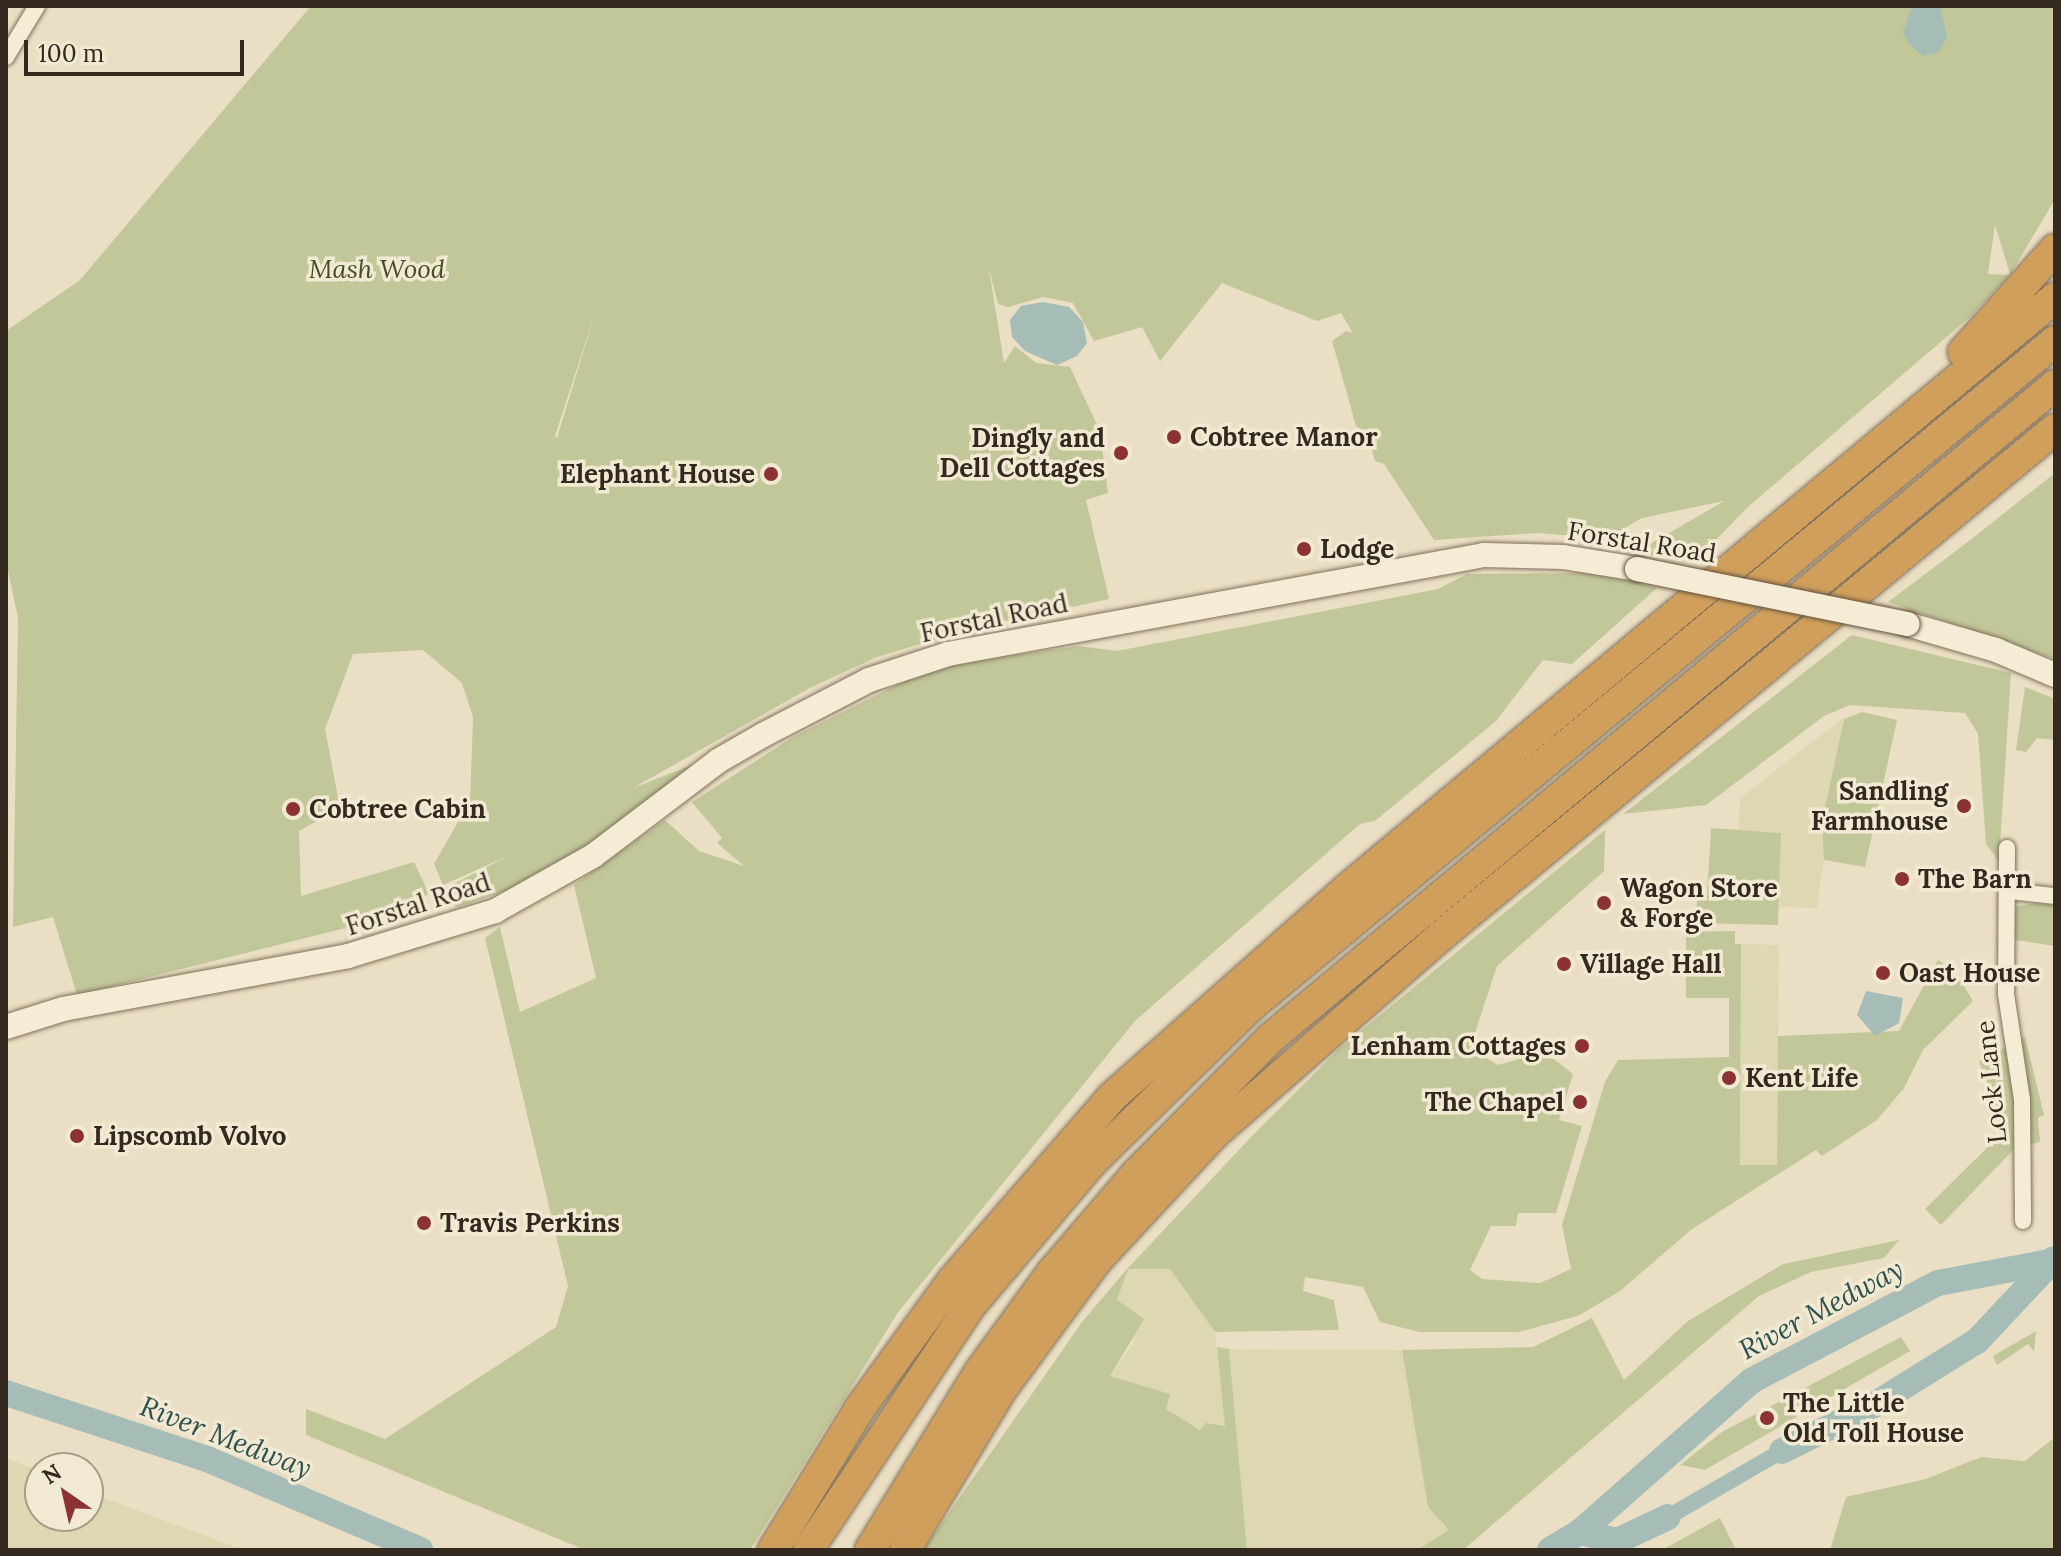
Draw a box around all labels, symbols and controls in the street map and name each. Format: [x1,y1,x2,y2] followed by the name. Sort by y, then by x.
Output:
[28,24,248,74] scale bar
[38,38,104,69] text: 100 m
[309,253,445,285] park label: Mash Wood
[1190,421,1378,453] place label: Cobtree Manor
[940,422,1105,484] place label: Dingly and Dell Cottages
[1165,428,1183,446] marker: Cobtree Manor
[1112,444,1130,462] marker: Dingly and Dell Cottages
[560,458,755,490] place label: Elephant House
[762,465,780,483] marker: Elephant House
[1565,515,1719,569] street label: Forstal Road
[1320,533,1394,565] place label: Lodge
[1295,540,1313,558] marker: Lodge
[917,587,1071,649] street label: Forstal Road
[1811,775,1948,836] place label: Sandling Farmhouse
[309,793,486,825] place label: Cobtree Cabin
[1955,797,1973,815] marker: Sandling Farmhouse
[284,800,302,818] marker: Cobtree Cabin
[1918,863,2032,895] place label: The Barn
[342,866,494,942] street label: Forstal Road
[1893,870,1911,888] marker: The Barn
[1620,872,1778,934] place label: Wagon Store & Forge
[1595,894,1613,912] marker: Wagon Store & Forge
[1580,948,1722,980] place label: Village Hall
[1555,955,1573,973] marker: Village Hall
[1899,957,2040,989] place label: Oast House
[1874,964,1892,982] marker: Oast House
[1969,1019,2013,1145] street label: Lock Lane
[1351,1030,1566,1062] place label: Lenham Cottages
[1573,1037,1591,1055] marker: Lenham Cottages
[1745,1062,1858,1094] place label: Kent Life
[1720,1069,1738,1087] marker: Kent Life
[1425,1086,1564,1118] place label: The Chapel
[1571,1093,1589,1111] marker: The Chapel
[93,1120,287,1152] place label: Lipscomb Volvo
[68,1127,86,1145] marker: Lipscomb Volvo
[440,1207,620,1239] place label: Travis Perkins
[415,1214,433,1232] marker: Travis Perkins
[1733,1252,1909,1366] water label: River Medway
[1783,1387,1964,1448] place label: The Little Old Toll House
[135,1389,317,1485] water label: River Medway
[1758,1409,1776,1427] marker: The Little Old Toll House
[24,1452,104,1532] north arrow
[37,1457,67,1490] text: N

